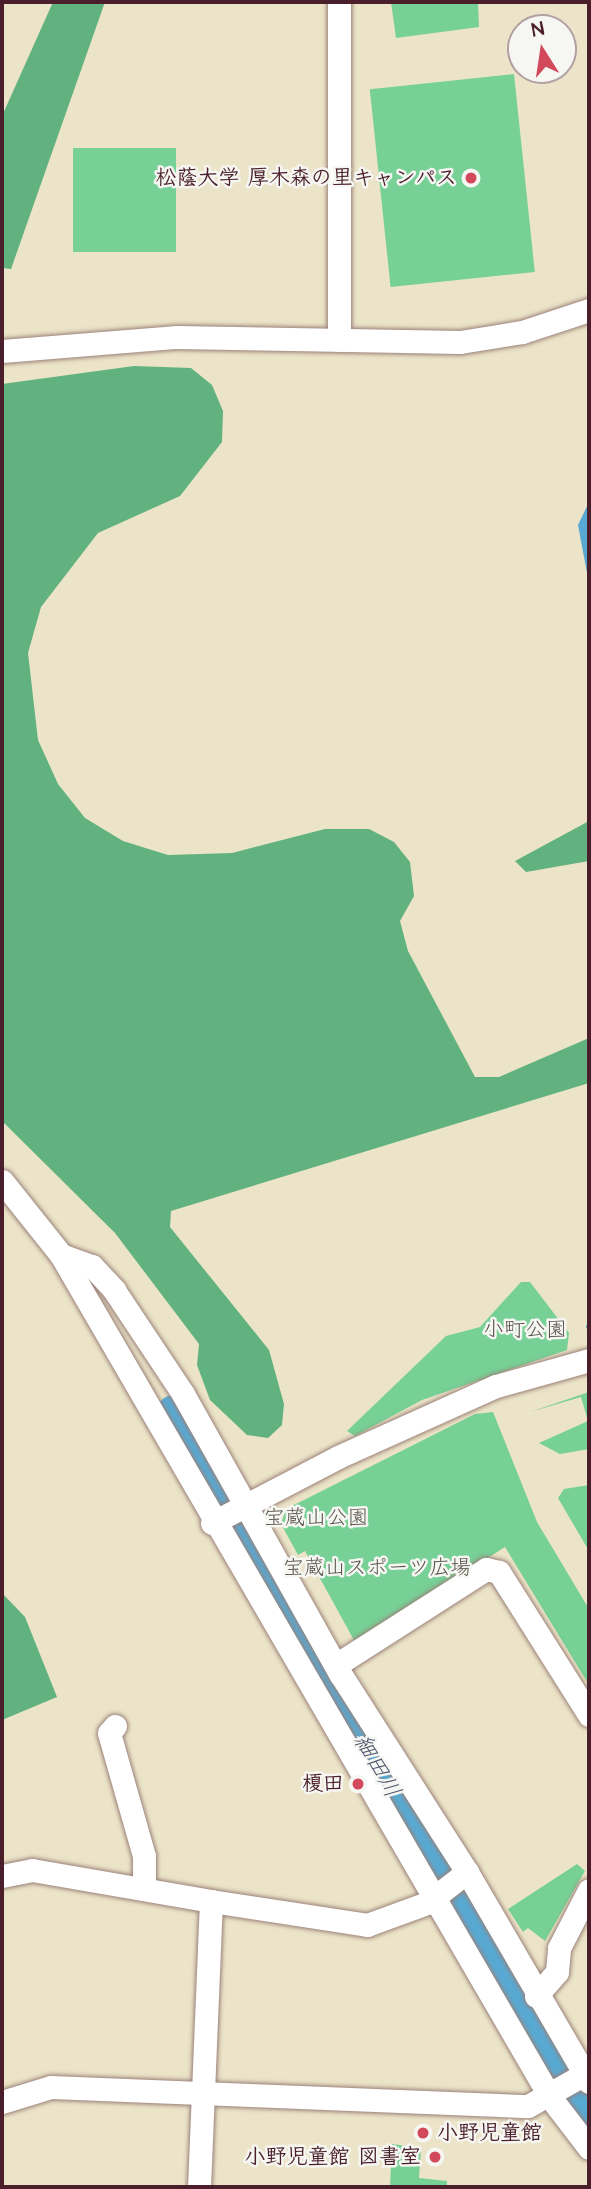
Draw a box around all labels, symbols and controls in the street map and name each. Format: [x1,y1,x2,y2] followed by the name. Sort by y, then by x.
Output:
[507,14,577,84] north arrow
[529,15,547,44] text: N
[155,165,457,191] place label: 松蔭大学 厚木森の里キャンパス
[463,170,479,186] marker: 松蔭大学 厚木森の里キャンパス
[483,1317,567,1343] park label: 小町公園
[264,1505,368,1531] park label: 宝蔵山公園
[283,1555,471,1581] park label: 宝蔵山スポーツ広場
[348,1729,406,1803] water label: 細田川
[302,1771,344,1797] place label: 榎田
[350,1776,366,1792] marker: 榎田
[437,2120,542,2146] place label: 小野児童館
[415,2125,431,2141] marker: 小野児童館
[245,2144,421,2170] place label: 小野児童館 図書室
[427,2149,443,2165] marker: 小野児童館 図書室

